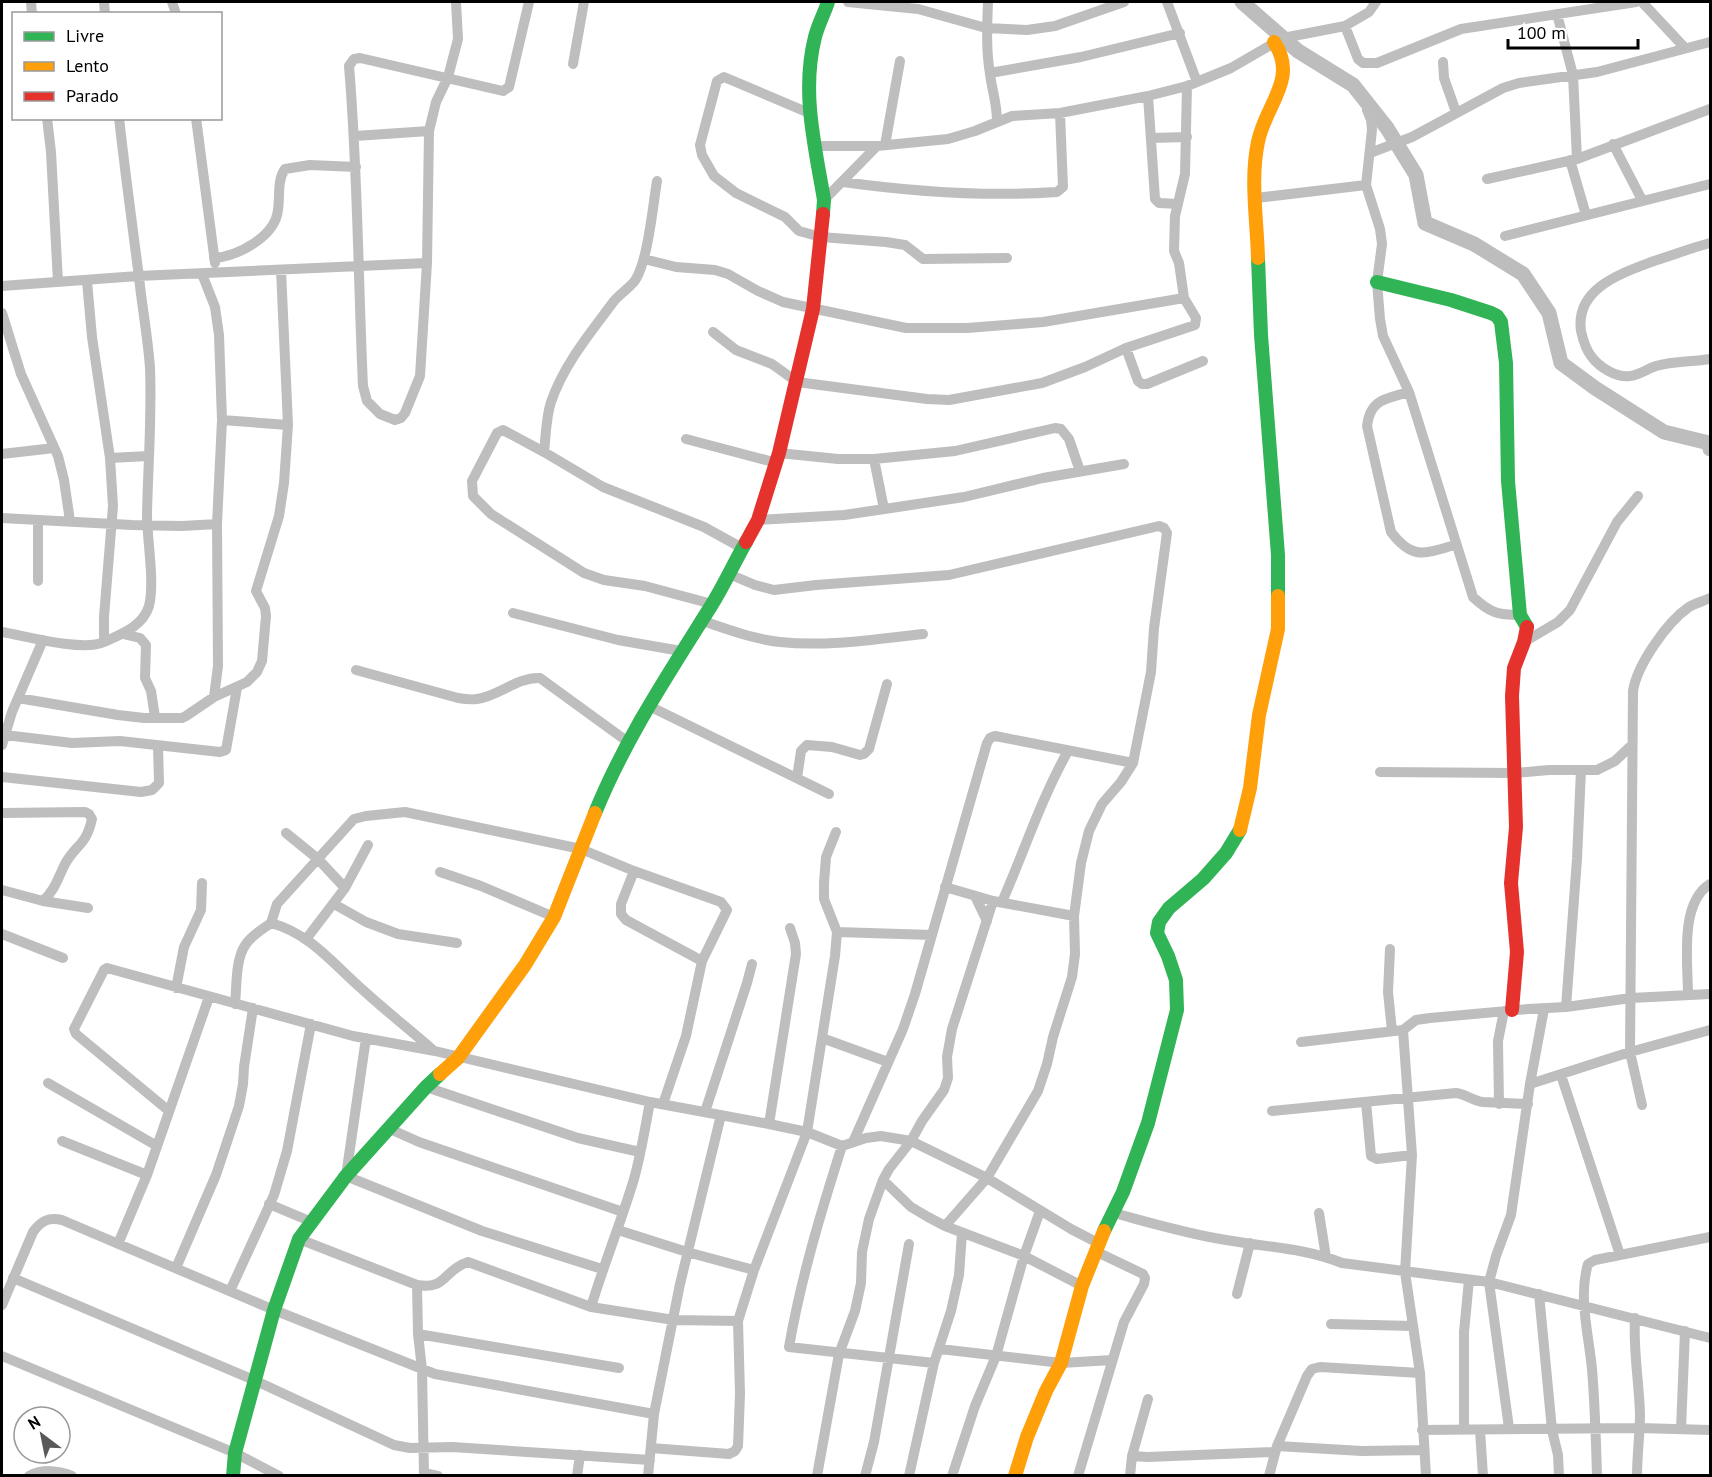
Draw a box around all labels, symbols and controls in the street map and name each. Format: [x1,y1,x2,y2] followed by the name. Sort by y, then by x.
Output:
[12,12,222,120] legend
[1508,12,1638,50] scale bar
[1517,21,1566,44] text: 100 m
[66,24,104,47] text: Livre
[66,54,109,77] text: Lento
[66,84,119,107] text: Parado
[12,1405,72,1465] north arrow
[24,1411,44,1434] text: N

